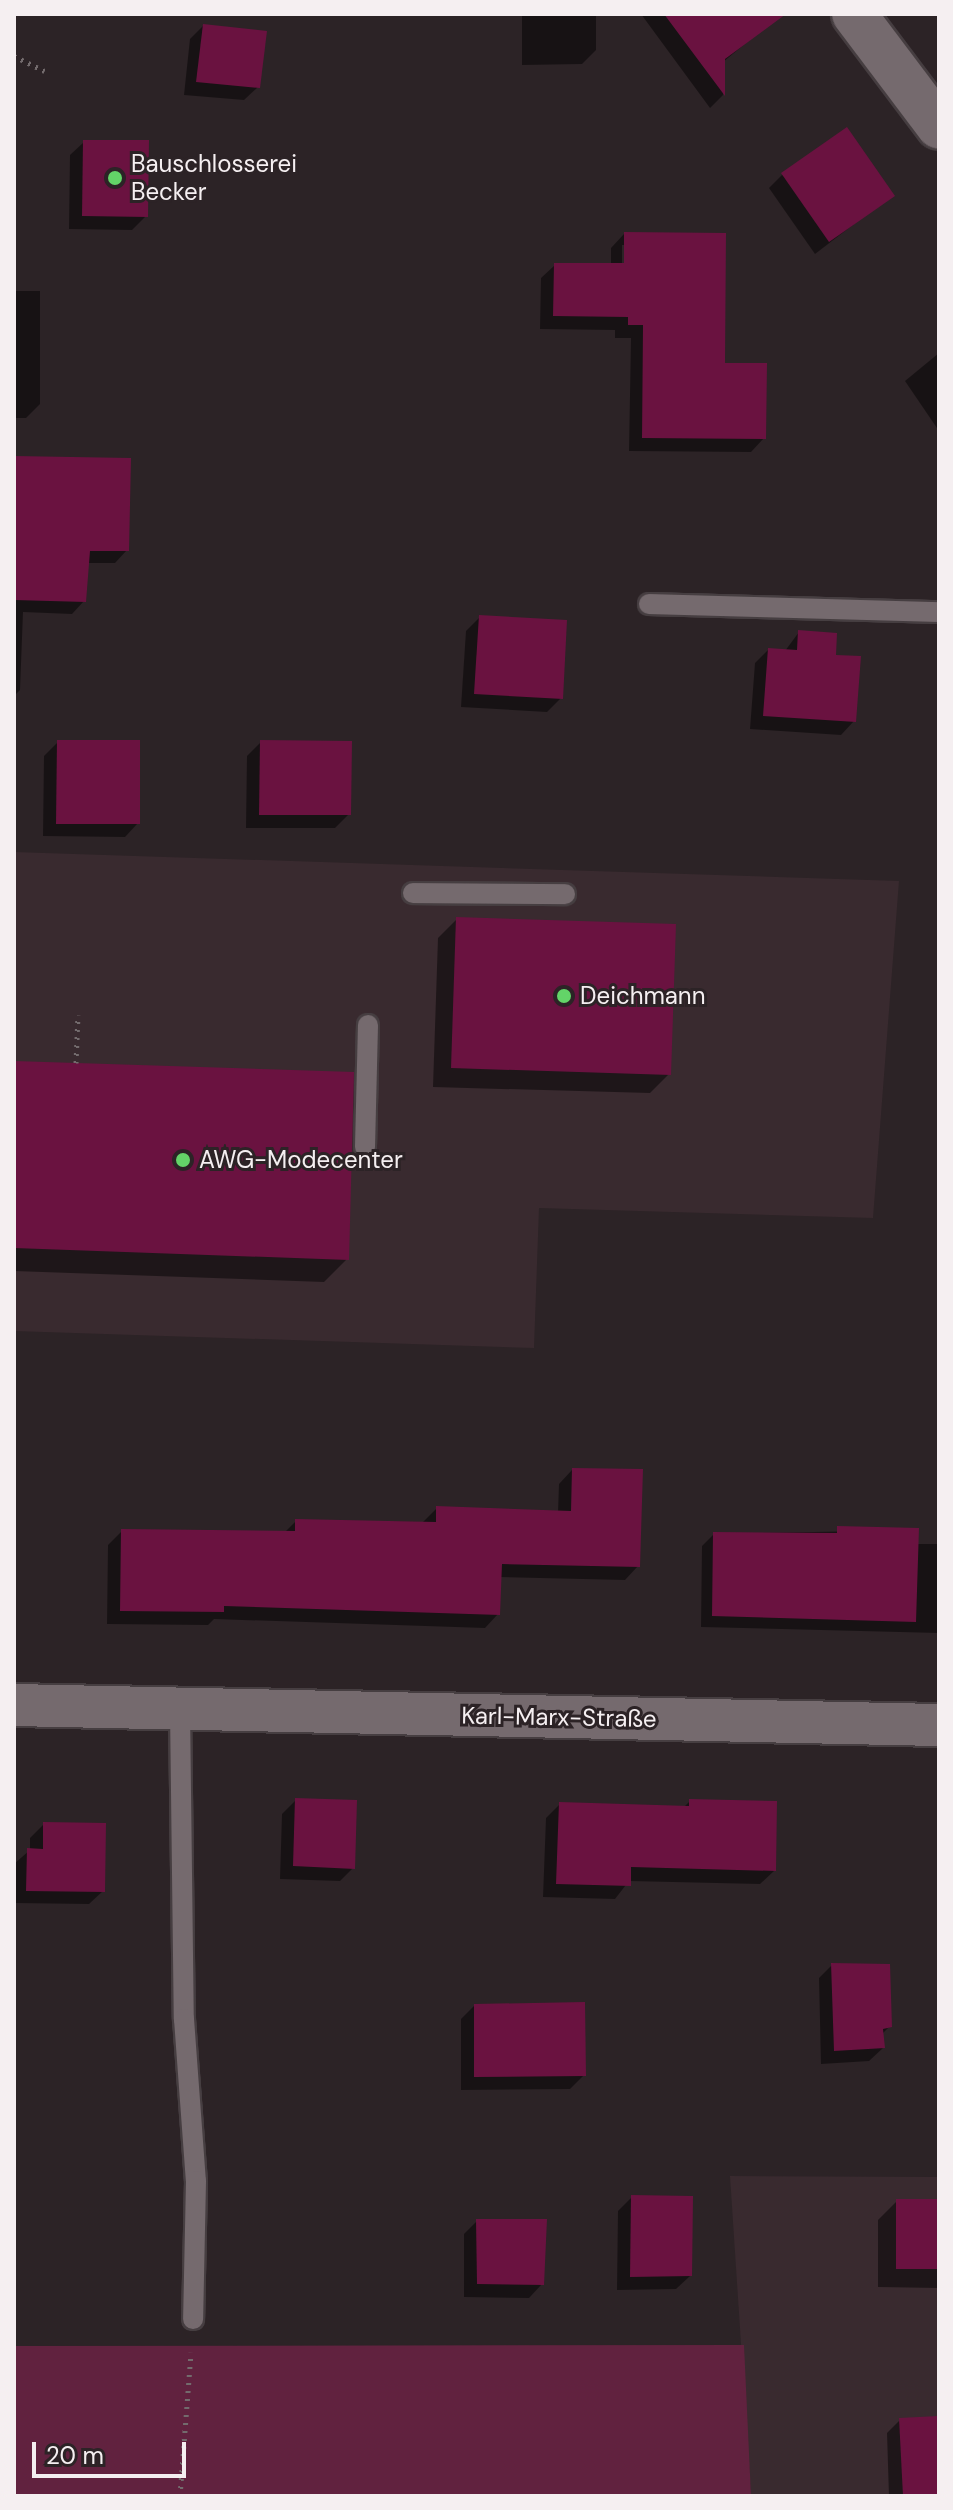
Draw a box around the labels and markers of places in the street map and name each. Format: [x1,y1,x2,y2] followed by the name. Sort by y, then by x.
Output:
[131,150,297,206] place label: Bauschlosserei Becker
[106,169,124,187] marker: Bauschlosserei Becker
[580,982,705,1010] place label: Deichmann
[555,987,573,1005] marker: Deichmann
[199,1146,403,1174] place label: AWG-Modecenter
[174,1151,192,1169] marker: AWG-Modecenter

